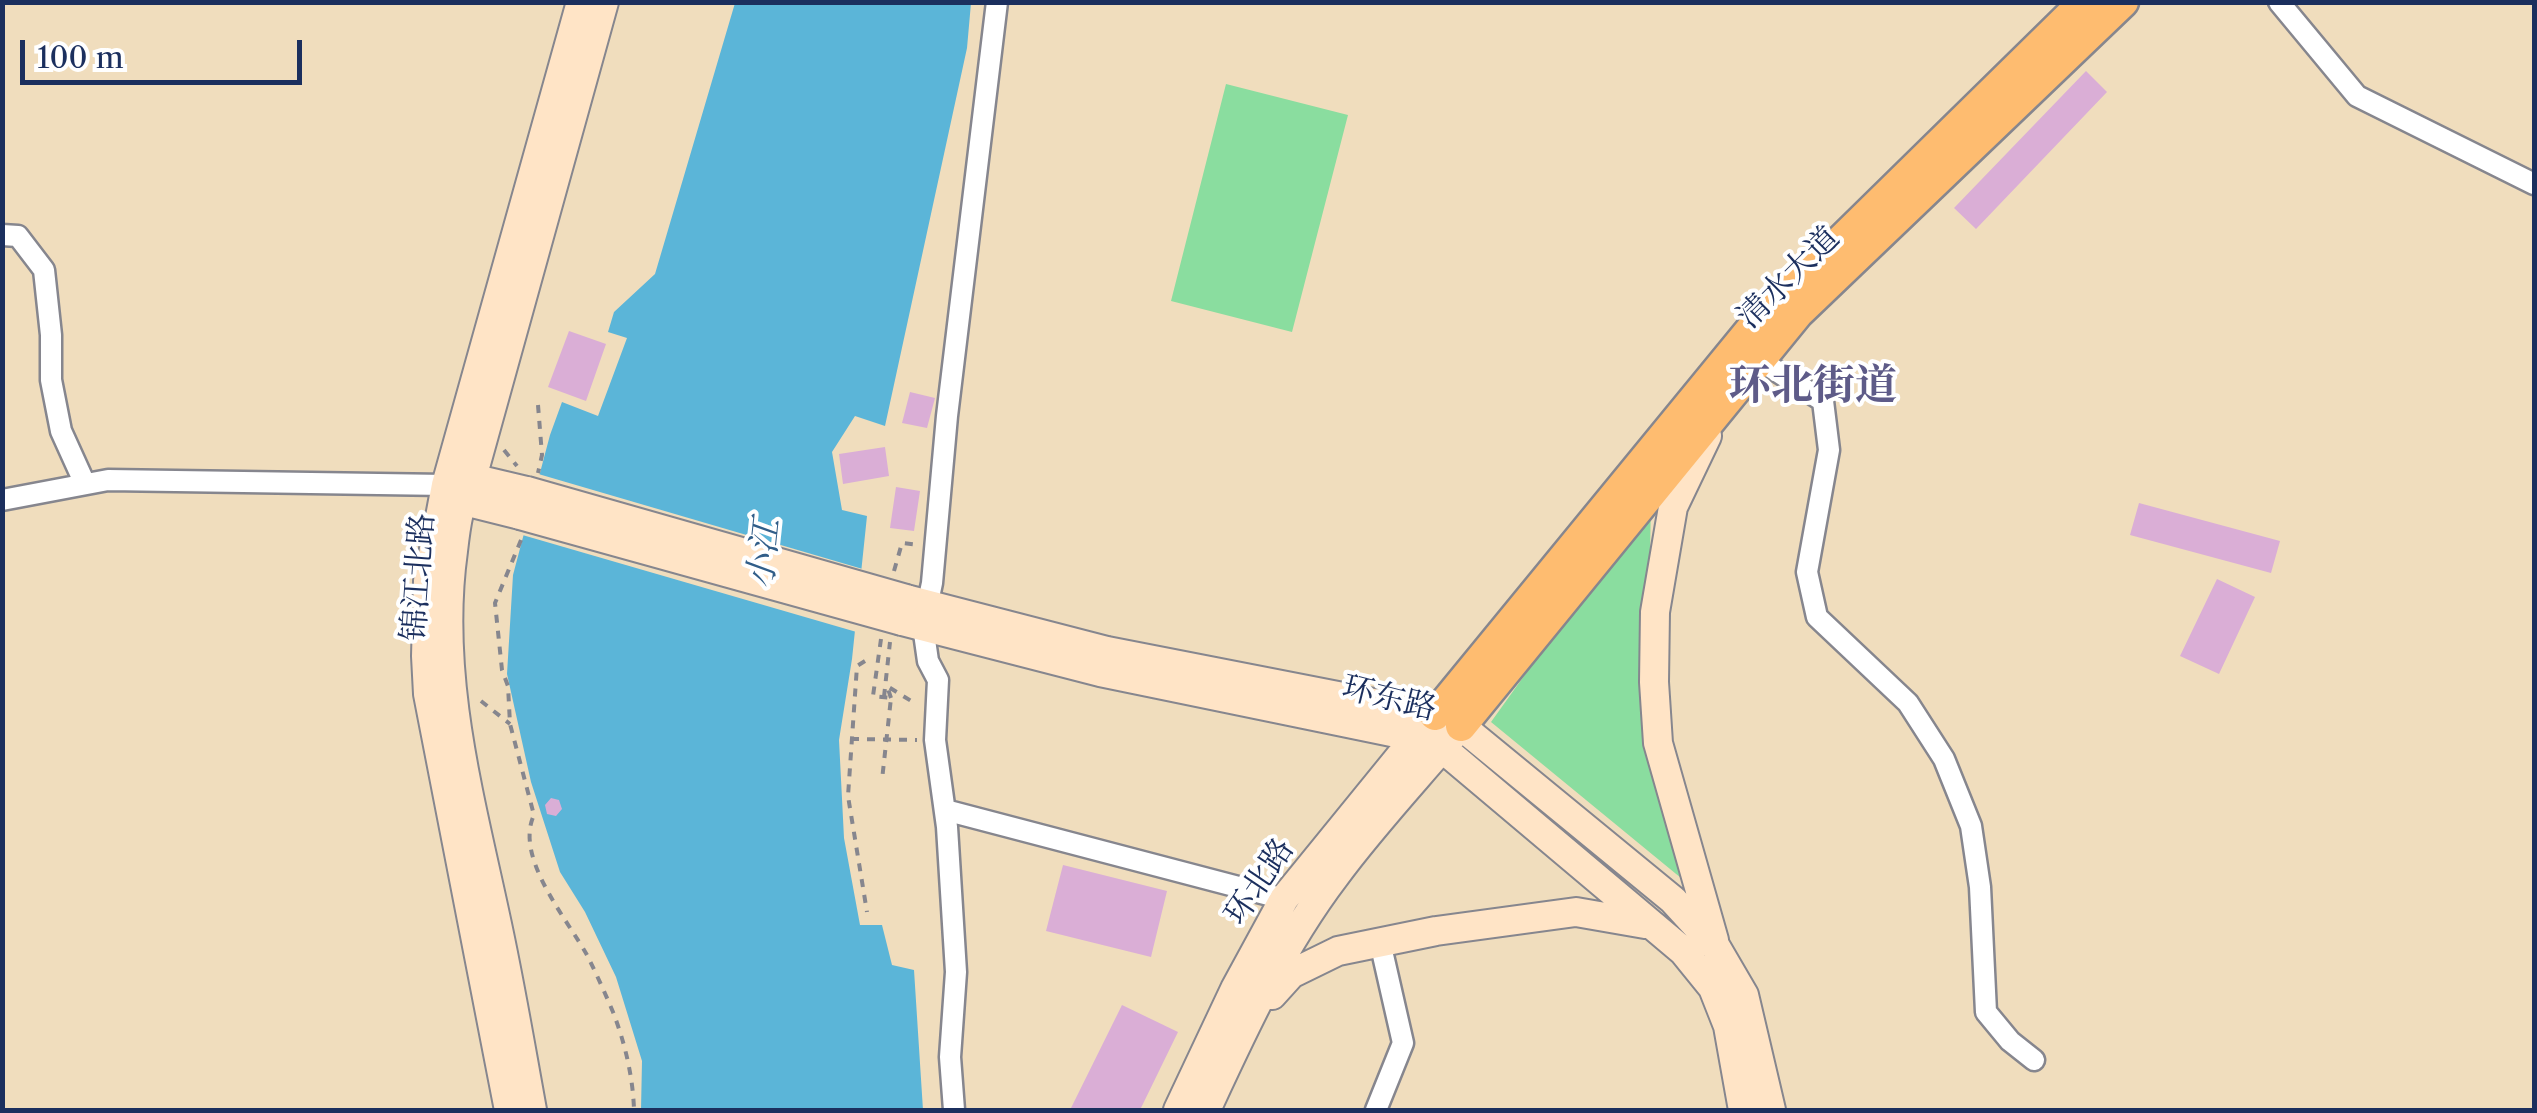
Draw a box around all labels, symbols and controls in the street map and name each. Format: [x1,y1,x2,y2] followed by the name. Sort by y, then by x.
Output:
[25,20,308,82] scale bar
[37,39,124,76] text: 100 m
[1730,219,1848,337] street label: 清水大道
[1729,362,1897,412] district label: 环北街道
[395,512,443,642] street label: 锦江北路
[740,517,790,591] water label: 小江
[1338,669,1440,729] street label: 环东路
[1217,831,1303,933] street label: 环北路

